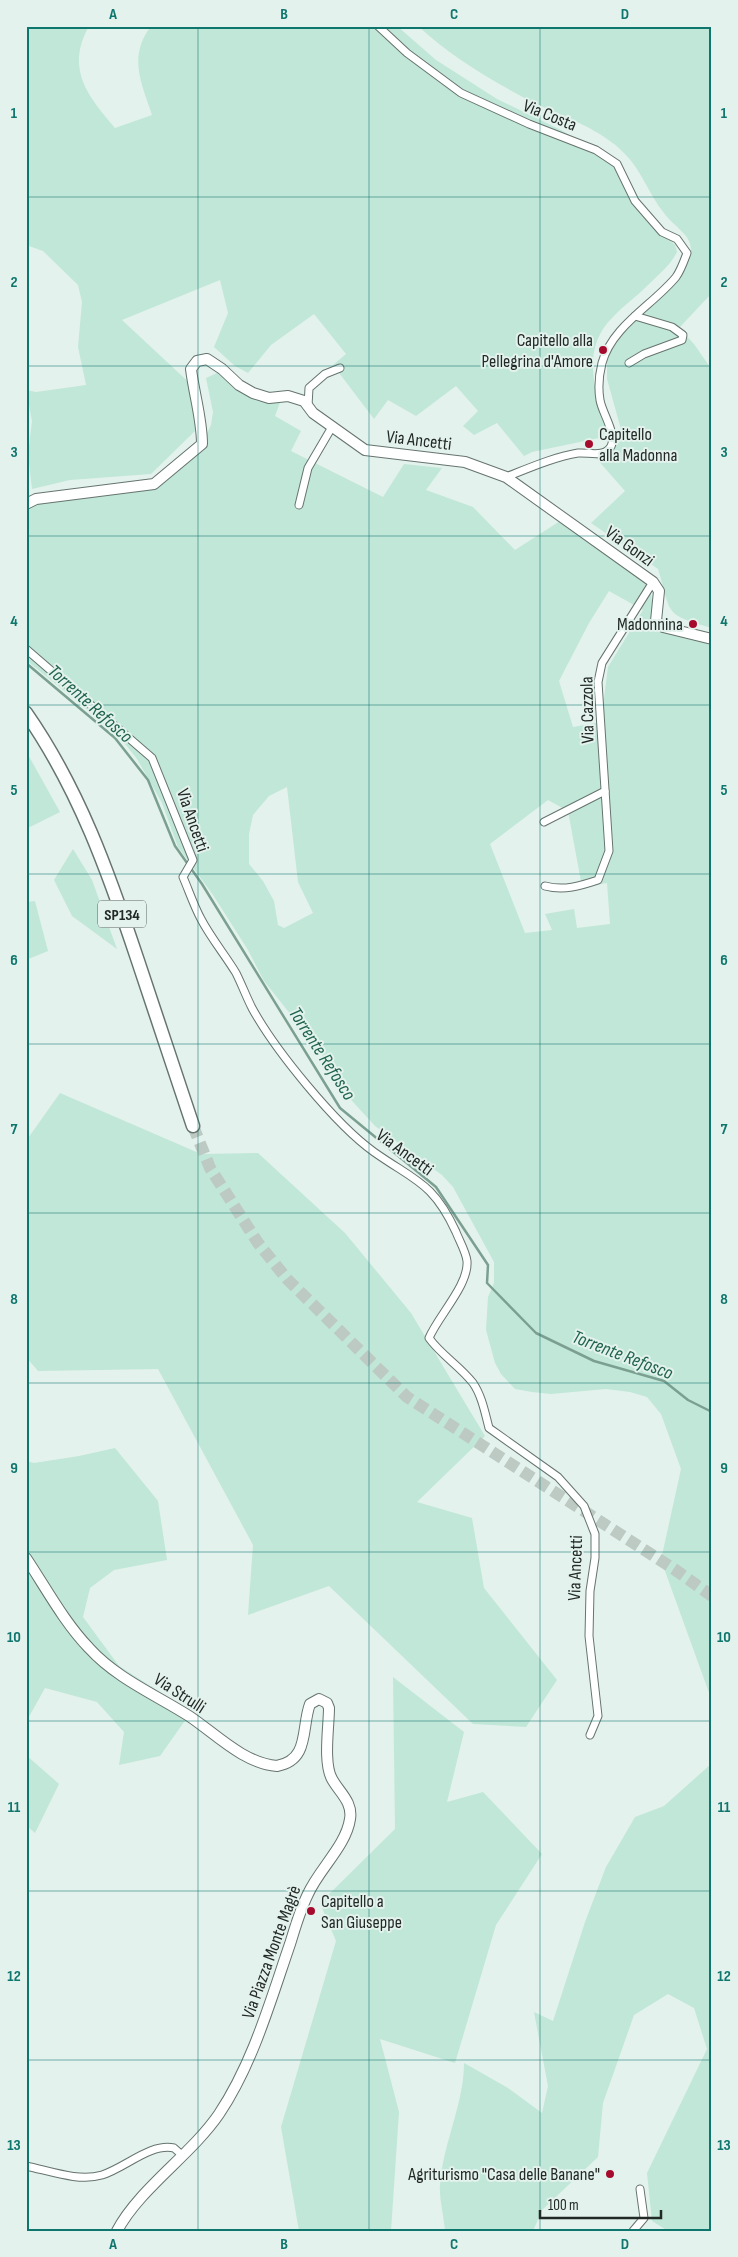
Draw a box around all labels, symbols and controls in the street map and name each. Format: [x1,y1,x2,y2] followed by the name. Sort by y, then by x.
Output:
[108,5,117,24] text: A
[280,5,288,24] text: B
[450,5,458,24] text: C
[621,5,629,24] text: D
[520,95,580,136] street label: Via Costa
[11,104,18,123] text: 1
[721,104,728,123] text: 1
[10,273,18,292] text: 2
[720,273,728,292] text: 2
[482,330,593,372] place label: Capitello alla Pellegrina d'Amore
[597,344,609,356] marker: Capitello alla Pellegrina d'Amore
[599,424,677,466] place label: Capitello alla Madonna
[385,426,453,455] street label: Via Ancetti
[583,438,595,450] marker: Capitello alla Madonna
[10,443,18,462] text: 3
[720,443,728,462] text: 3
[601,522,658,571] street label: Via Gonzi
[10,612,18,631] text: 4
[720,612,728,631] text: 4
[617,614,683,635] place label: Madonnina
[687,618,699,630] marker: Madonnina
[43,660,137,748] water label: Torrente Refosco
[576,676,599,744] street label: Via Cazzola
[10,781,18,800] text: 5
[720,781,728,800] text: 5
[172,786,213,855] street label: Via Ancetti
[98,901,146,928] road number: SP134
[10,951,18,970] text: 6
[720,951,728,970] text: 6
[283,1003,360,1105] water label: Torrente Refosco
[11,1120,18,1139] text: 7
[721,1120,728,1139] text: 7
[372,1125,437,1180] street label: Via Ancetti
[10,1290,18,1309] text: 8
[720,1290,728,1309] text: 8
[569,1326,676,1385] water label: Torrente Refosco
[10,1459,18,1478] text: 9
[720,1459,728,1478] text: 9
[564,1535,587,1601] street label: Via Ancetti
[7,1628,21,1647] text: 10
[717,1628,731,1647] text: 10
[150,1669,210,1718] street label: Via Strulli
[8,1798,21,1817] text: 11
[718,1798,731,1817] text: 11
[238,1883,305,2022] street label: Via Piazza Monte Magrè
[321,1891,402,1933] place label: Capitello a San Giuseppe
[305,1905,317,1917] marker: Capitello a San Giuseppe
[7,1967,21,1986] text: 12
[717,1967,731,1986] text: 12
[7,2136,21,2155] text: 13
[717,2136,731,2155] text: 13
[407,2164,600,2185] place label: Agriturismo "Casa delle Banane"
[604,2168,616,2180] marker: Agriturismo "Casa delle Banane"
[540,2187,662,2219] scale bar
[548,2196,579,2215] text: 100 m
[108,2235,117,2254] text: A
[280,2235,288,2254] text: B
[450,2235,458,2254] text: C
[621,2235,629,2254] text: D

